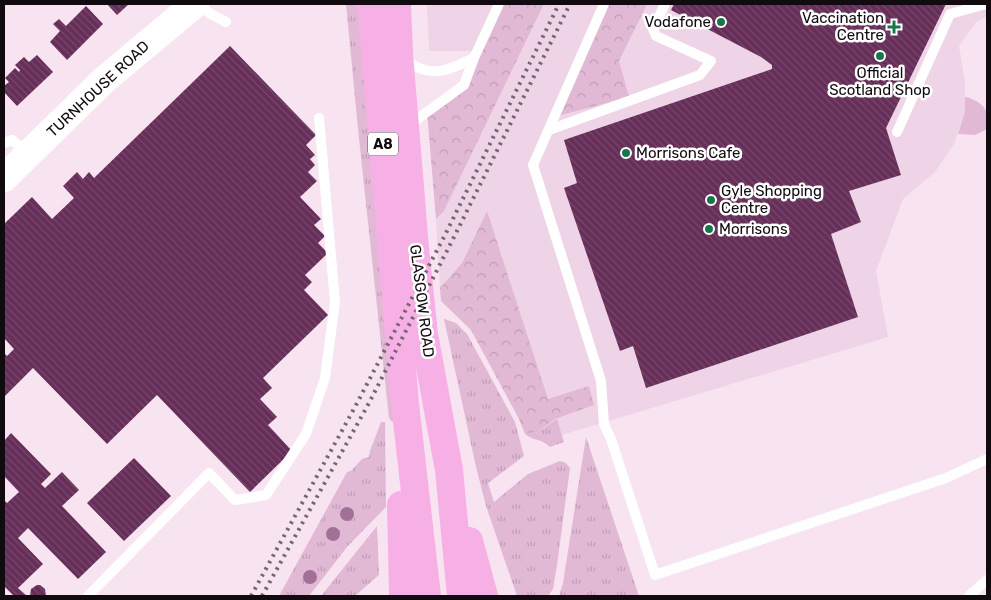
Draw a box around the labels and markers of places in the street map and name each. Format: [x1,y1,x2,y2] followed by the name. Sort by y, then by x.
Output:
[802,9,884,44] place label: Vaccination Centre
[644,13,711,31] place label: Vodafone
[715,16,727,28] marker: Vodafone
[888,21,900,33] marker: Vaccination Centre
[874,50,886,62] marker: Official Scotland Shop
[829,64,931,99] place label: Official Scotland Shop
[636,144,740,162] place label: Morrisons Cafe
[620,147,632,159] marker: Morrisons Cafe
[721,182,822,217] place label: Gyle Shopping Centre
[705,194,717,206] marker: Gyle Shopping Centre
[719,220,788,238] place label: Morrisons
[703,223,715,235] marker: Morrisons

